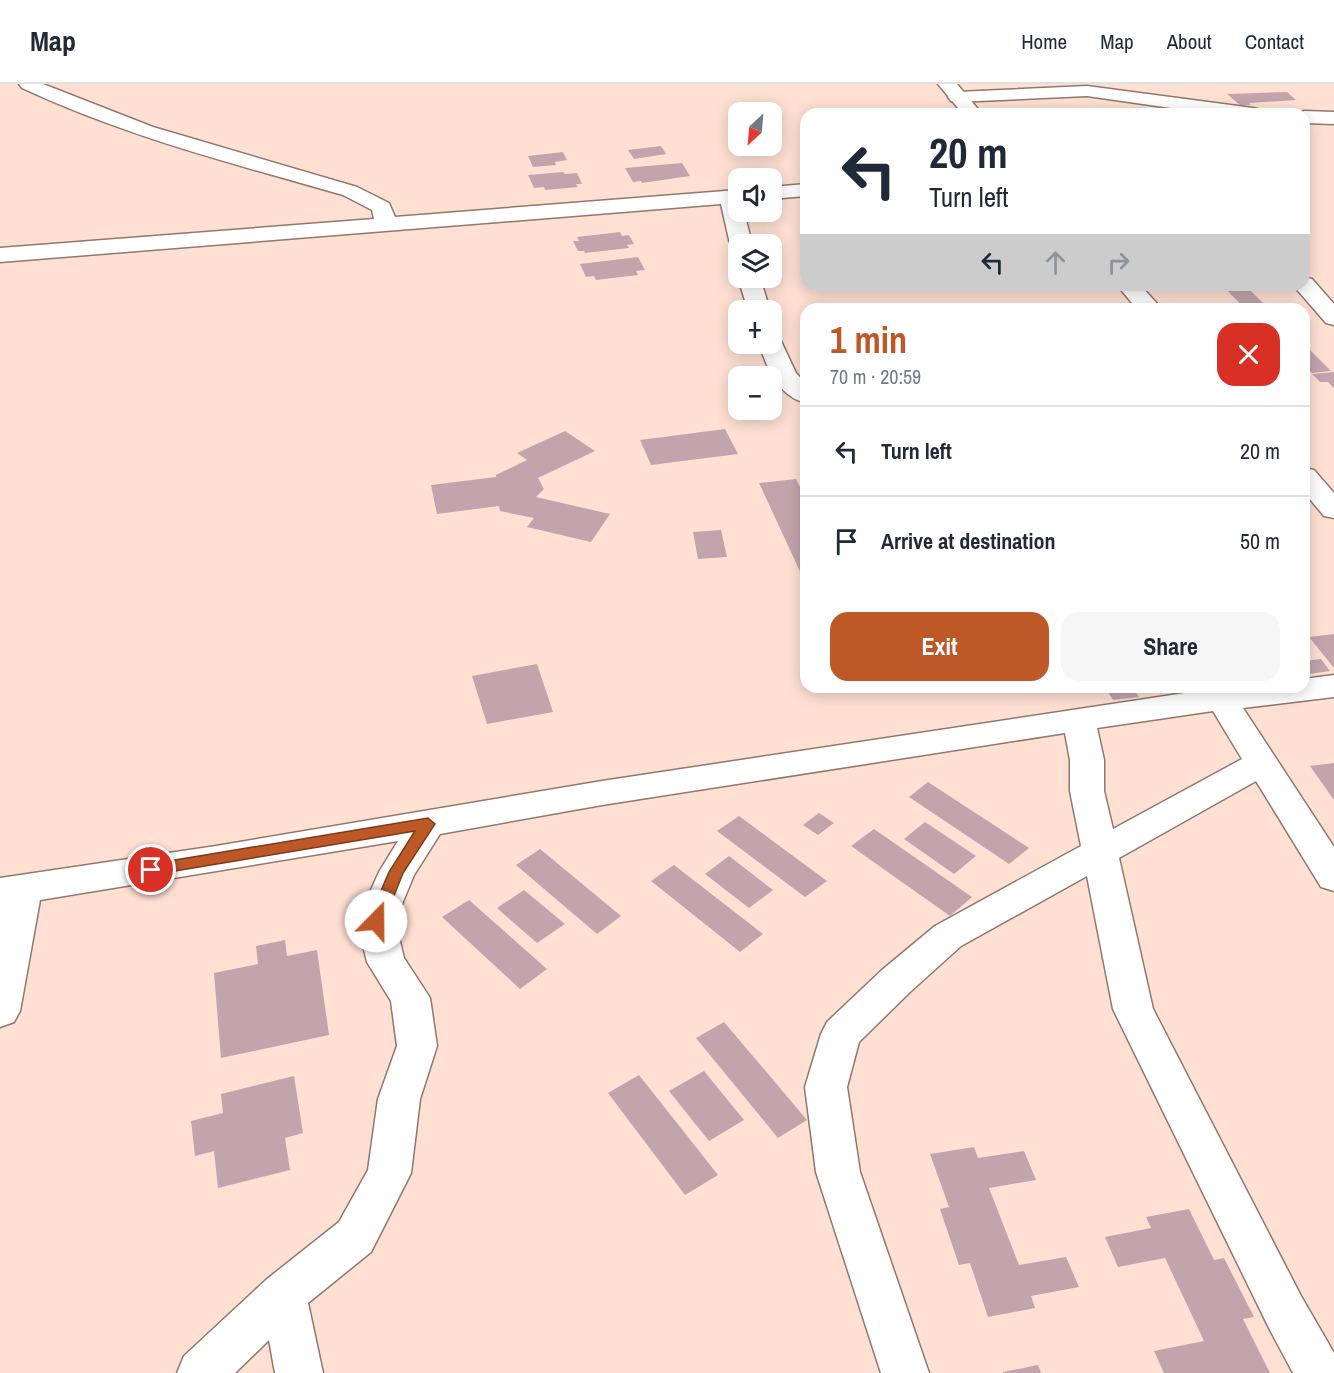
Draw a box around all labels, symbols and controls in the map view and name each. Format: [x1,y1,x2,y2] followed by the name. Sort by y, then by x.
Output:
[30,22,76,60] text: Map
[1021,27,1067,56] text: Home
[1100,27,1134,56] text: Map
[1167,27,1212,56] text: About
[1245,27,1304,56] text: Contact
[728,102,782,156] north arrow
[728,102,782,420] map controls
[929,125,1008,181] text: 20 m
[830,132,908,210] icon: left
[728,168,782,222] button: sound
[929,179,1008,215] text: Turn left
[728,234,782,288] button: layers
[976,246,1009,279] icon: left
[1039,246,1072,279] icon: ahead
[1102,246,1135,279] icon: right
[728,300,782,354] button: +
[830,316,907,364] text: 1 min
[1217,323,1280,386] button: close
[830,363,921,390] text: 70 m · 20:59
[728,366,782,420] button: −
[830,435,863,468] icon: left
[881,436,952,466] text: Turn left
[1240,436,1280,466] text: 20 m
[830,525,863,558] icon: arrive
[881,526,1055,556] text: Arrive at destination
[1240,526,1280,556] text: 50 m
[830,612,1049,681] button: Exit
[1061,612,1280,681] button: Share
[125,844,176,895] pin
[134,853,167,886] icon: arrive
[344,889,408,953] position arrow

